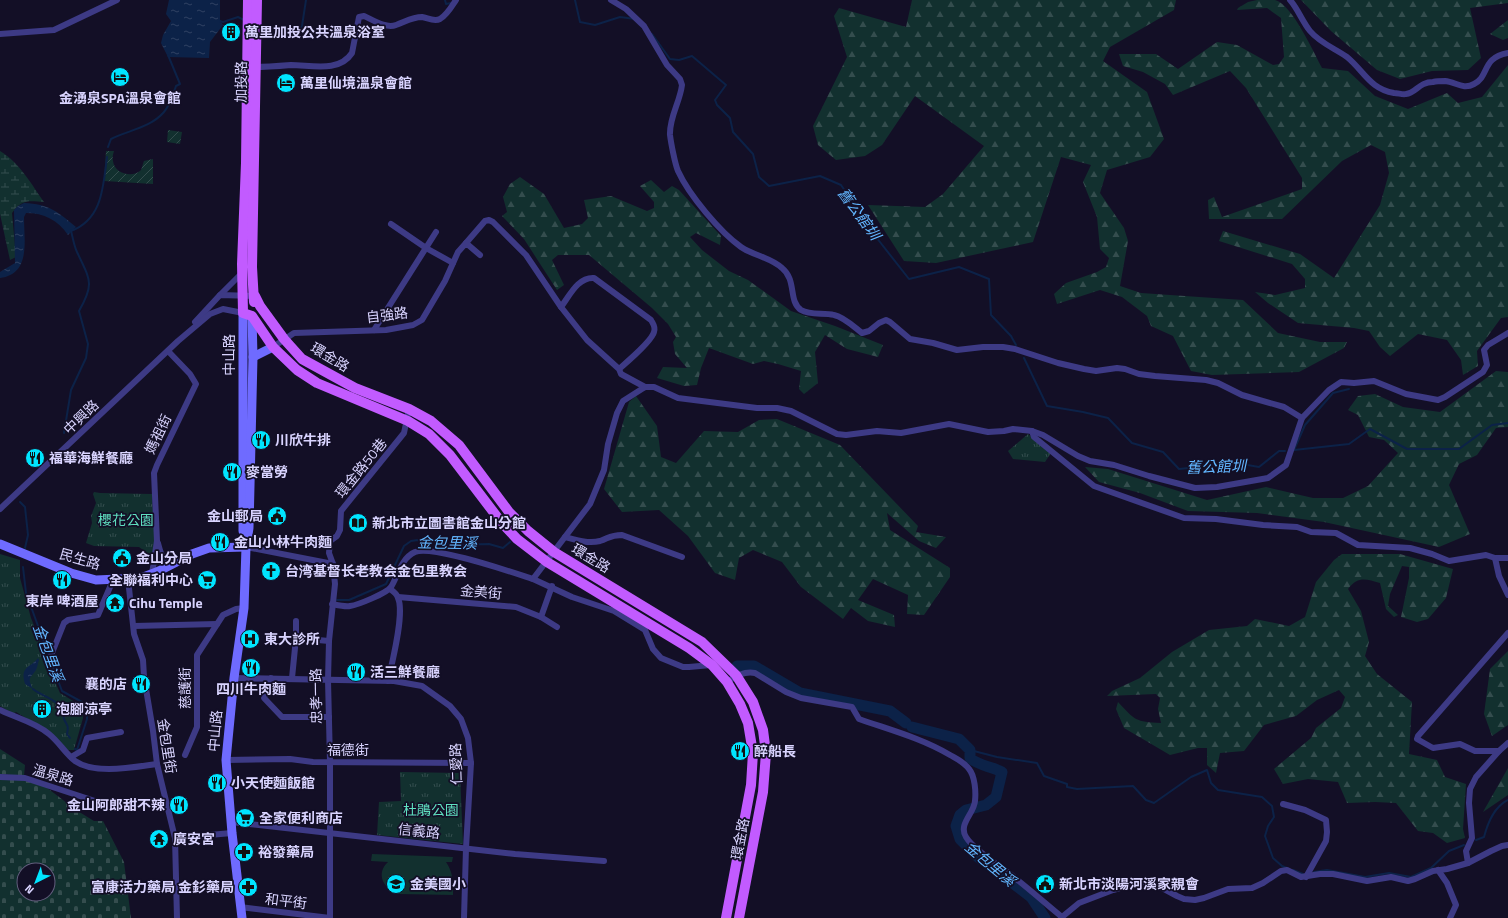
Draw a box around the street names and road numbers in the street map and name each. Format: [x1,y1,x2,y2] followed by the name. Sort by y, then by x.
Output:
[230,61,251,103] street label: 加投路
[365,302,409,327] street label: 自強路
[218,334,239,376] street label: 中山路
[307,337,354,376] street label: 環金路
[58,394,103,439] street label: 中興路
[139,410,176,457] street label: 媽祖街
[330,433,391,502] street label: 環金路50巷
[568,538,615,577] street label: 環金路
[57,543,103,574] street label: 民生路
[459,579,503,604] street label: 金美街
[174,667,195,709] street label: 慈護街
[305,668,326,724] street label: 忠孝一路
[202,709,227,753] street label: 中山路
[153,717,182,775] street label: 金包里街
[327,739,369,760] street label: 福德街
[444,743,467,785] street label: 仁愛路
[30,758,76,791] street label: 溫泉路
[725,816,754,862] street label: 環金路
[397,818,441,843] street label: 信義路
[264,888,308,913] street label: 和平街

